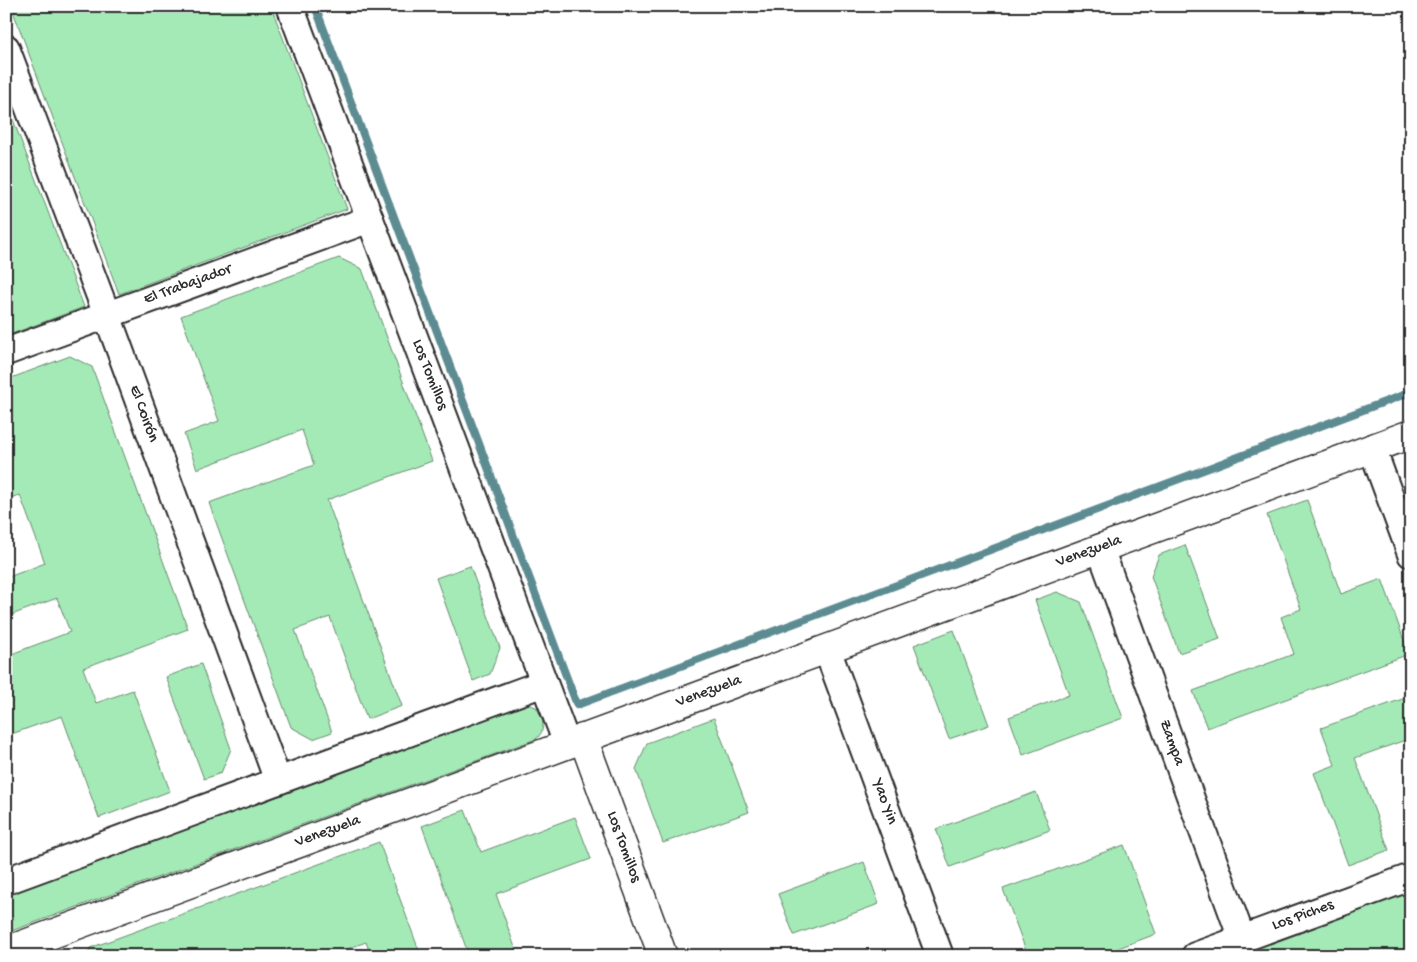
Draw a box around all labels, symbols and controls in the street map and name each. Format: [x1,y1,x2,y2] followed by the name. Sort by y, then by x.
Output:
[141,260,236,310] street label: El Trabajador
[407,337,452,414] street label: Los Tomillos
[124,383,162,445] street label: El Coirón
[1053,531,1125,573] street label: Venezuela
[673,671,745,713] street label: Venezuela
[1154,717,1188,770] street label: Zampa
[866,775,901,828] street label: Yao Yin
[601,809,645,886] street label: Los Tomillos
[292,811,364,853] street label: Venezuela
[1270,896,1338,936] street label: Los Piches

